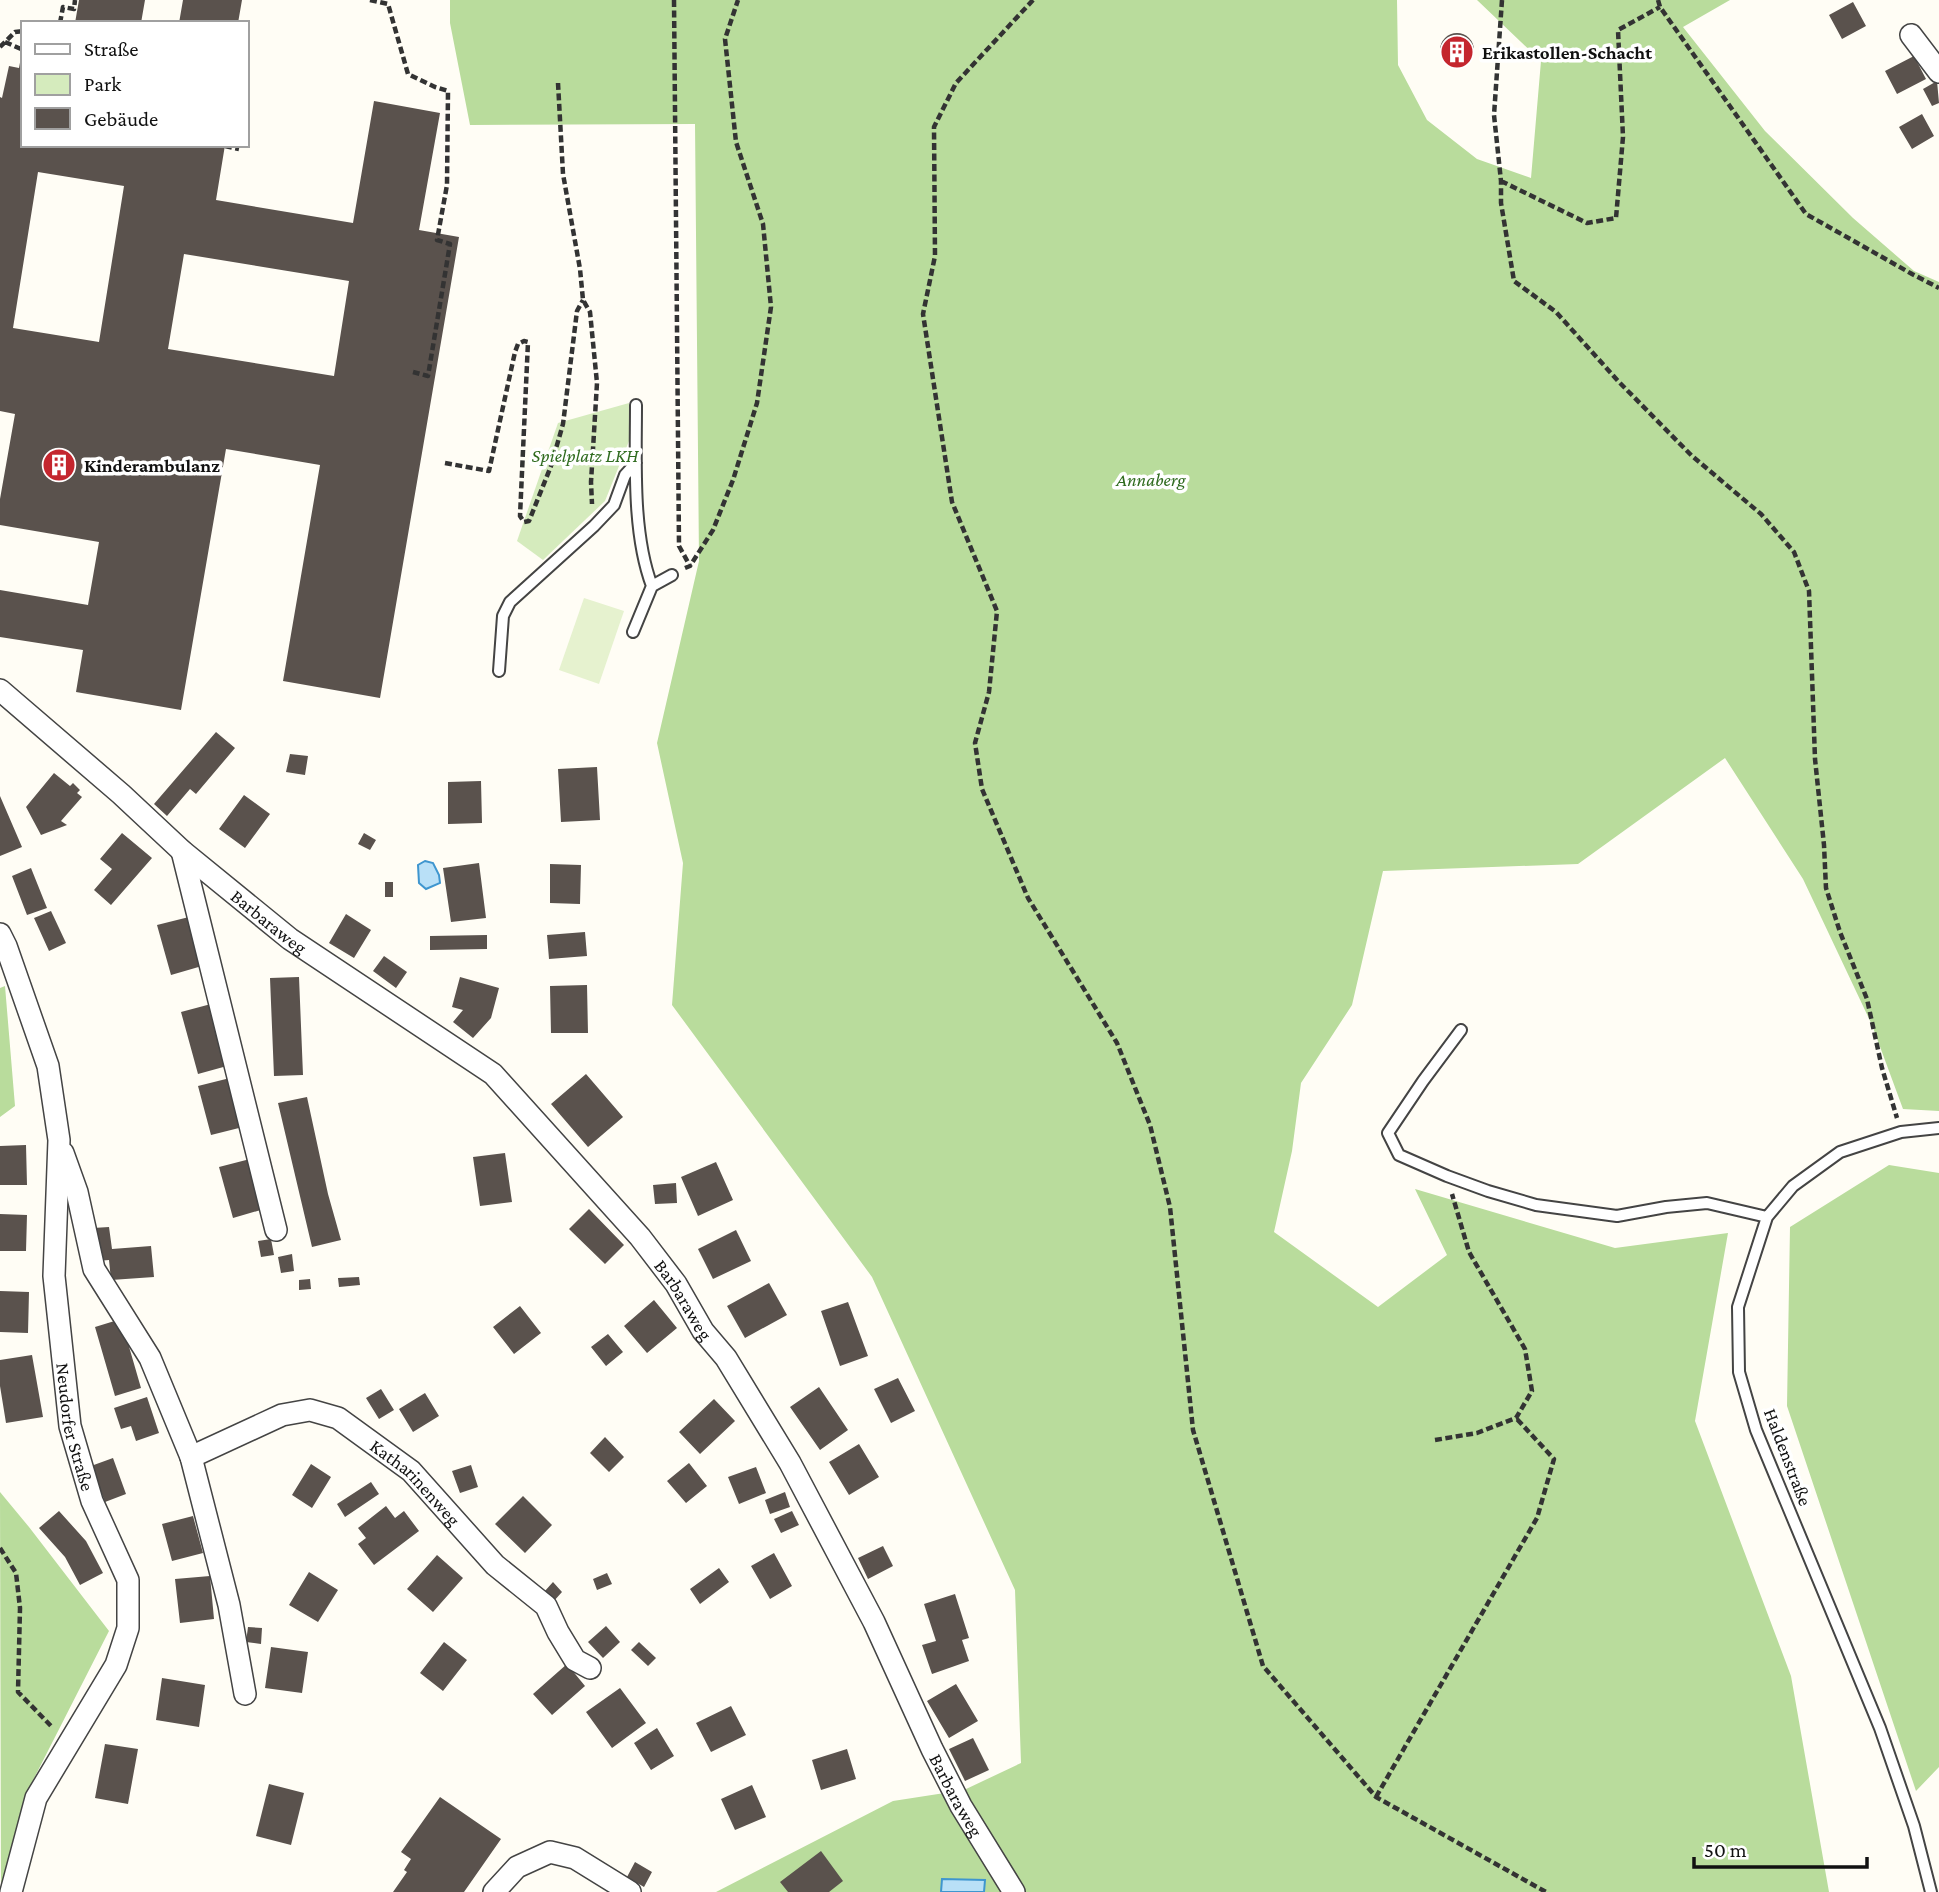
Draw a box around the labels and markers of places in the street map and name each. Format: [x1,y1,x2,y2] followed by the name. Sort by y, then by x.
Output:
[1438,33,1476,71] building icon: Erikastollen-Schacht
[1482,42,1652,63] place label: Erikastollen-Schacht
[40,446,78,484] building icon: Kinderambulanz
[84,455,220,476] place label: Kinderambulanz

